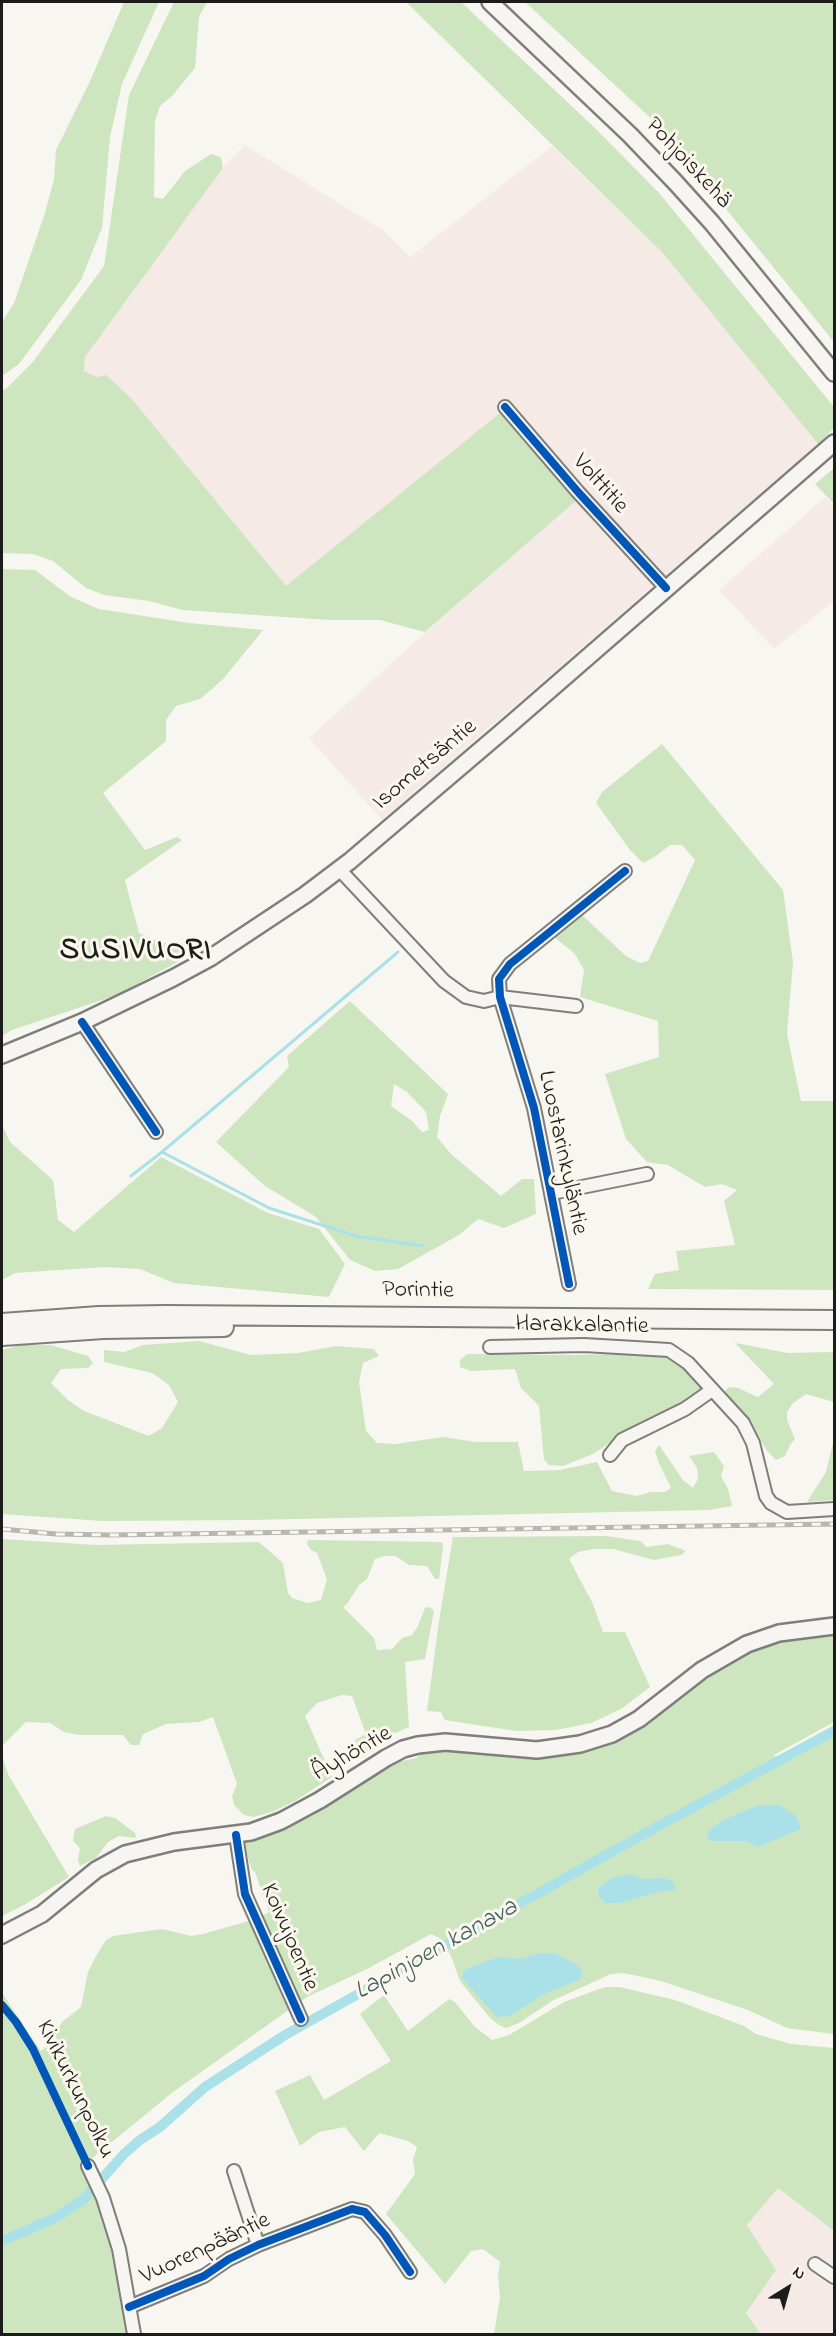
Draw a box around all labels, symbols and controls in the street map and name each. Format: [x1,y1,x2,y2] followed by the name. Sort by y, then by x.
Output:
[638,112,736,216] street label: Pohjoiskehä
[565,449,633,521] street label: Volttitie
[368,714,484,818] street label: Isometsäntie
[60,935,212,971] district label: SUSIVUORI
[530,1068,592,1238] street label: Luostarinkyläntie
[382,1277,454,1307] street label: Porintie
[515,1311,649,1343] street label: Harakkalantie
[308,1721,398,1789] street label: Äyhöntie
[252,1880,324,1996] street label: Koivujoentie
[350,1893,524,2009] water label: Lapinjoen kanava
[28,2016,120,2164] street label: Kivikurkunpolku
[137,2207,275,2293] street label: Vuorenpääntie
[758,2258,818,2318] north arrow
[787,2261,810,2286] text: N

